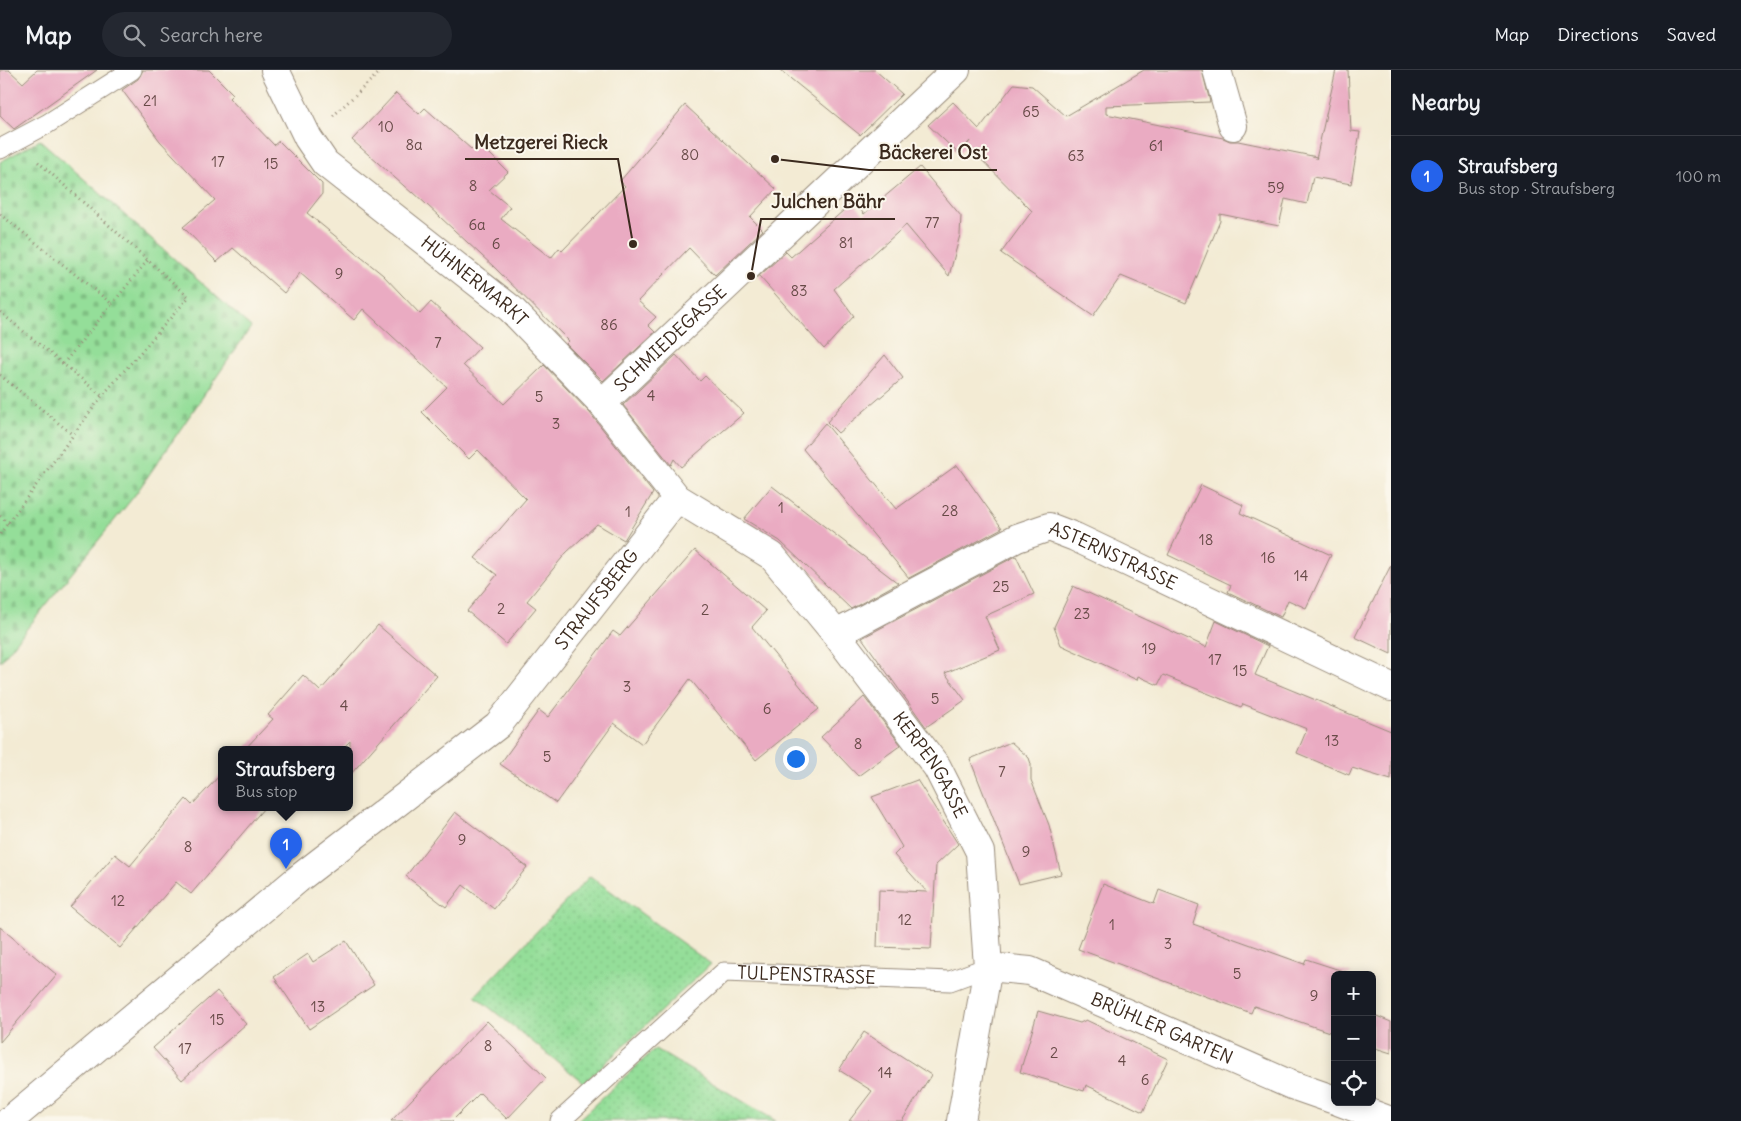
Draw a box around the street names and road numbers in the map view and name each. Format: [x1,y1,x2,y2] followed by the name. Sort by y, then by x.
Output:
[416,231,533,330] street label: HÜHNERMARKT
[609,280,731,397] street label: SCHMIEDEGASSE
[1046,516,1181,595] street label: ASTERNSTRASSE
[550,544,643,654] street label: STRAUFSBERG
[888,707,973,822] street label: KERPENGASSE
[737,961,876,989] street label: TULPENSTRASSE
[1087,987,1237,1069] street label: BRÜHLER GARTEN

